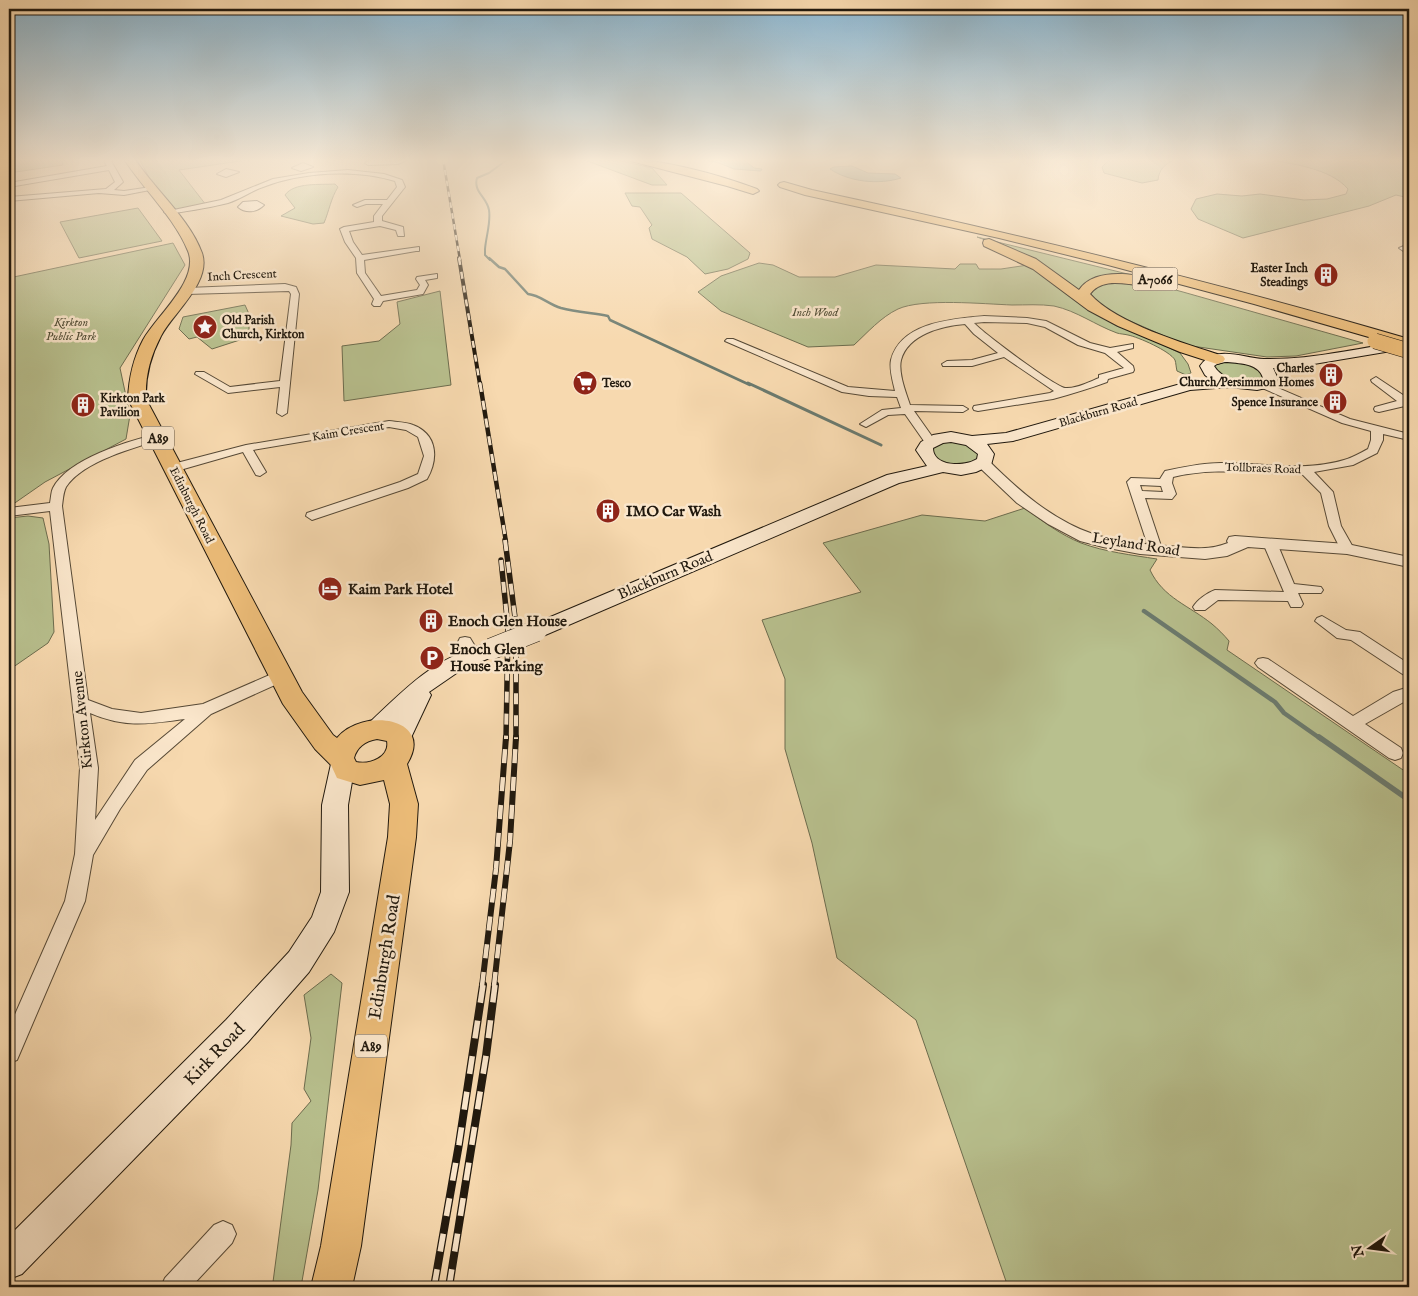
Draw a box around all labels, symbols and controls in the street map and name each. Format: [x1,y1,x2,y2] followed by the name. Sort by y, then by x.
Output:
[1251,261,1309,291] place label: Easter Inch Steadings
[1313,262,1339,288] building icon: Easter Inch Steadings
[207,266,277,285] street label: Inch Crescent
[1132,268,1178,290] road number: A7066
[791,305,839,320] park label: Inch Wood
[222,313,305,342] place label: Old Parish Church, Kirkton
[192,314,218,340] place icon: Old Parish Church, Kirkton
[46,315,96,344] park label: Kirkton Public Park
[1179,361,1315,390] place label: Charles Church/Persimmon Homes
[1318,362,1344,388] building icon: Charles Church/Persimmon Homes
[572,370,598,396] supermarket icon: Tesco
[601,376,632,391] place label: Tesco
[1322,389,1348,415] building icon: Spence Insurance
[100,391,166,420] place label: Kirkton Park Pavilion
[70,392,96,418] building icon: Kirkton Park Pavilion
[1057,394,1140,431] street label: Blackburn Road
[1232,395,1318,411] place label: Spence Insurance
[311,418,385,445] street label: Kaim Crescent
[142,426,174,449] road number: A89
[1225,460,1302,477] street label: Tollbraes Road
[166,464,218,547] street label: Edinburgh Road
[595,498,621,524] building icon: IMO Car Wash
[626,502,722,521] place label: IMO Car Wash
[1091,528,1182,561] street label: Leyland Road
[615,547,716,604] street label: Blackburn Road
[317,576,343,602] hotel icon: Kaim Park Hotel
[348,580,454,599] place label: Kaim Park Hotel
[418,608,444,634] building icon: Enoch Glen House
[448,612,567,631] place label: Enoch Glen House
[450,640,543,676] place label: Enoch Glen House Parking
[419,645,445,671] parking icon: Enoch Glen House Parking
[68,670,97,770] street label: Kirkton Avenue
[364,893,407,1021] street label: Edinburgh Road
[179,1018,251,1091] street label: Kirk Road
[355,1034,387,1058] road number: A89
[1346,1224,1396,1274] north arrow
[1348,1243,1369,1260] text: N

